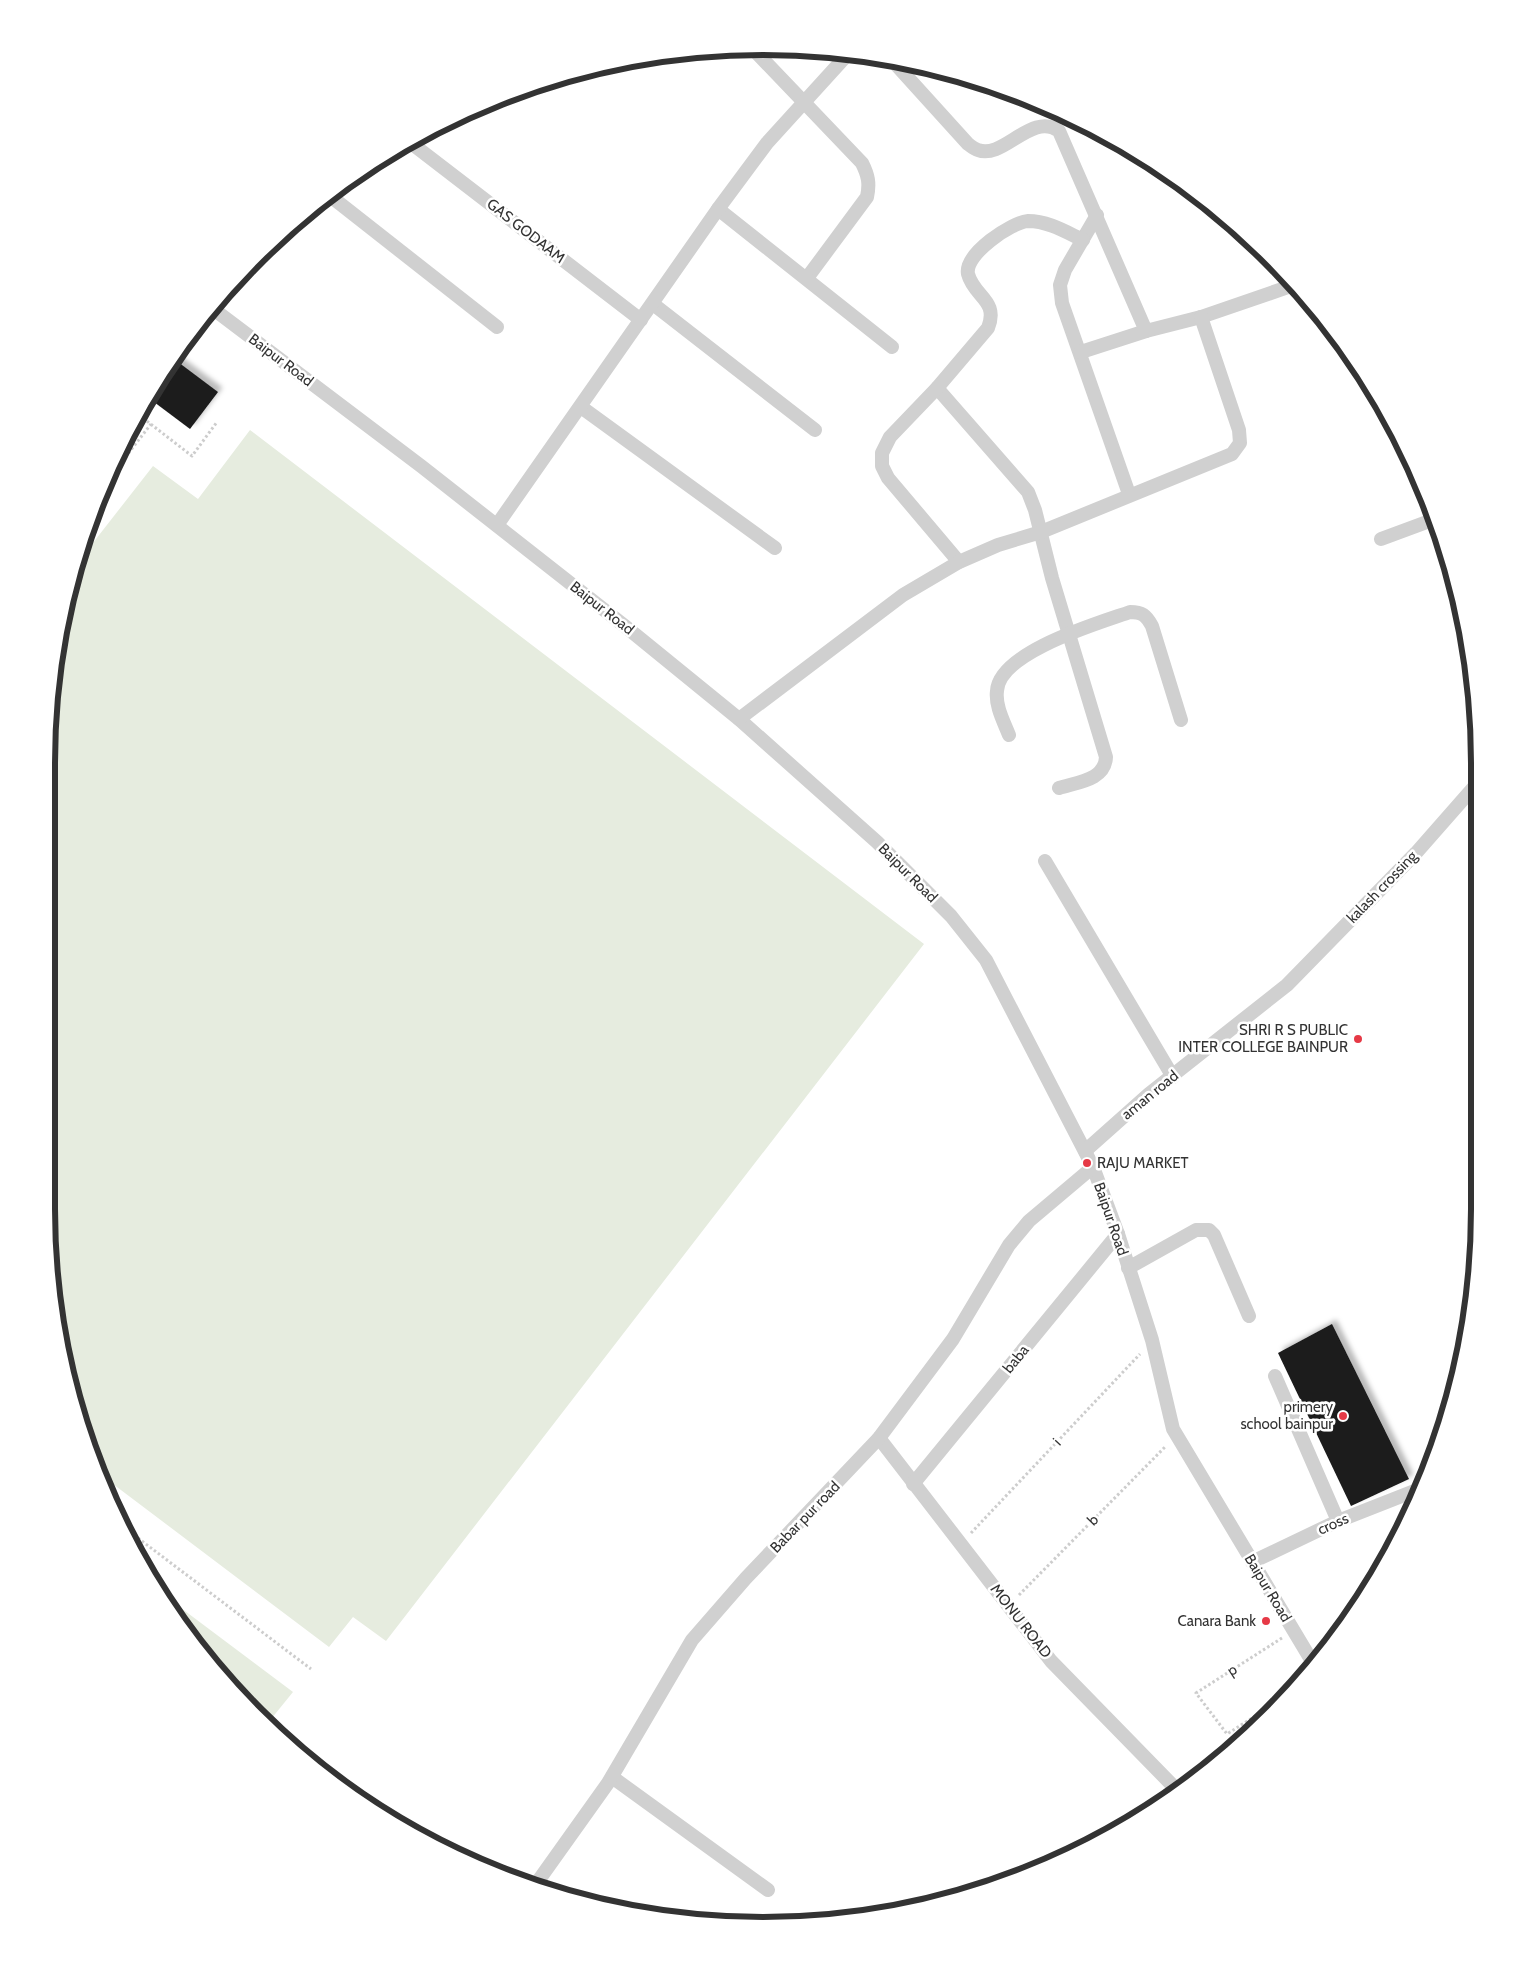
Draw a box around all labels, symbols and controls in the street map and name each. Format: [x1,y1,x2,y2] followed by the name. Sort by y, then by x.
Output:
[483,195,569,267] street label: GAS GODAAM
[245,330,317,390] street label: Baipur Road
[566,577,638,639] street label: Baipur Road
[875,840,941,906] street label: Baipur Road
[1343,847,1421,927] street label: kalash crossing
[1178,1021,1348,1056] place label: SHRI R S PUBLIC INTER COLLEGE BAINPUR
[1352,1033,1364,1045] marker: SHRI R S PUBLIC INTER COLLEGE BAINPUR
[1118,1067,1182,1123] street label: aman road
[1097,1154,1189,1172] place label: RAJU MARKET
[1081,1157,1093,1169] marker: RAJU MARKET
[1090,1180,1132,1258] street label: Baipur Road
[999,1341,1033,1377] street label: baba
[1240,1398,1333,1433] place label: primery school bainpur
[1337,1410,1349,1422] marker: primery school bainpur
[1049,1435,1065,1449] street label: i
[766,1477,844,1557] street label: Babar pur road
[1315,1509,1351,1539] street label: cross
[1084,1511,1102,1529] street label: b
[1241,1551,1295,1625] street label: Baipur Road
[987,1580,1056,1662] street label: MONU ROAD
[1178,1612,1256,1630] place label: Canara Bank
[1260,1615,1272,1627] marker: Canara Bank
[1224,1660,1240,1680] street label: p

